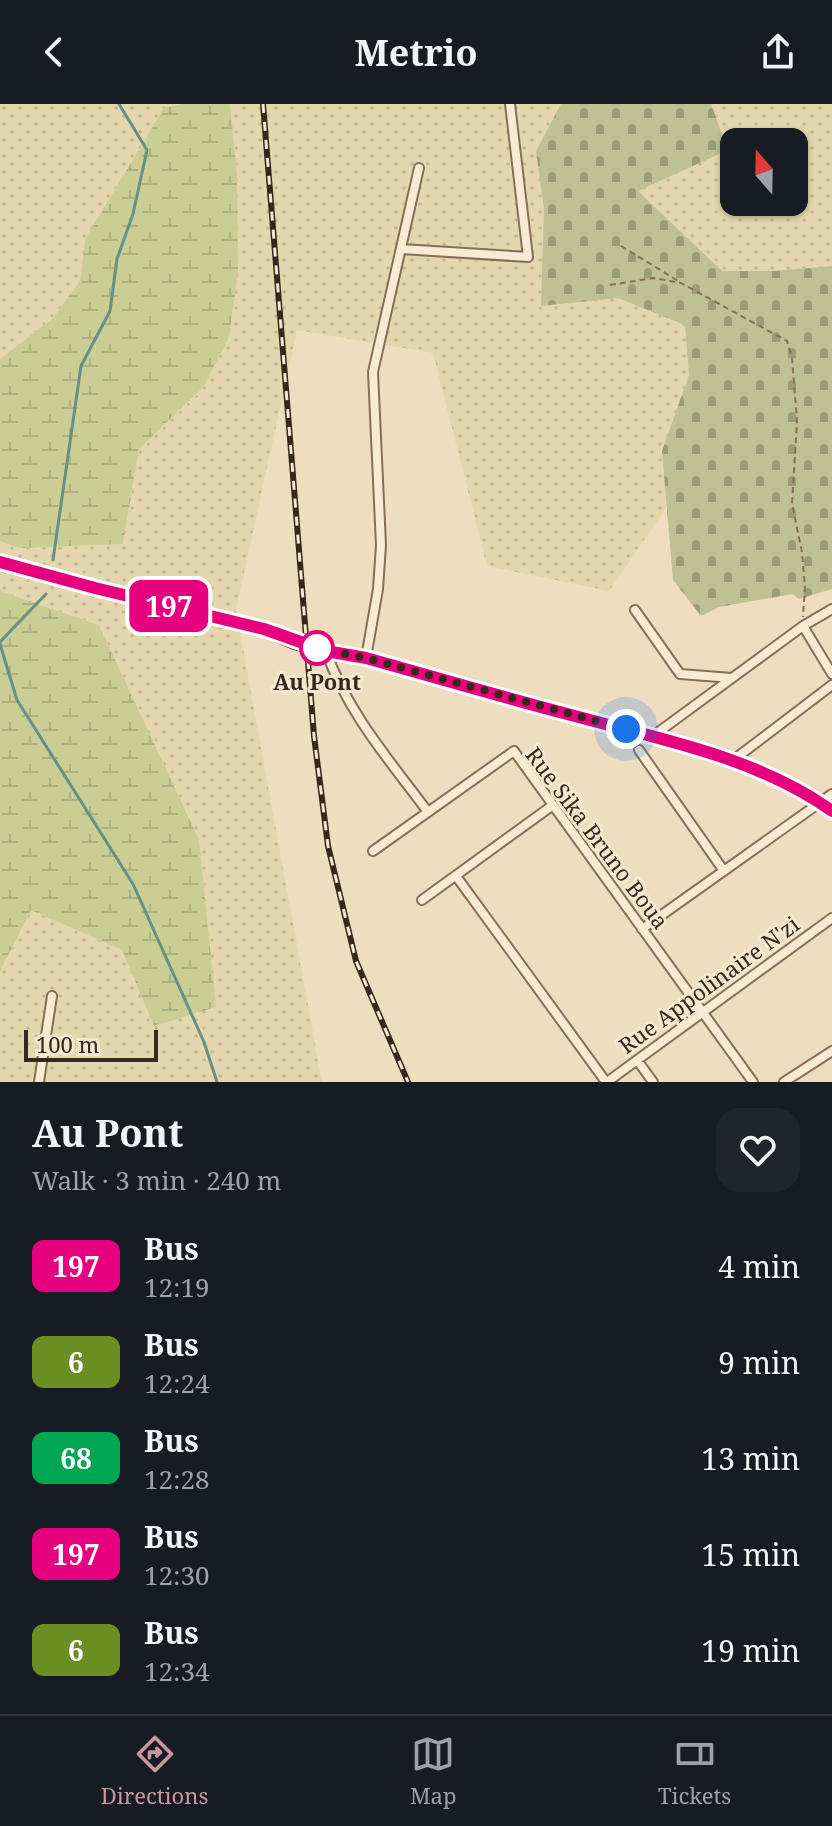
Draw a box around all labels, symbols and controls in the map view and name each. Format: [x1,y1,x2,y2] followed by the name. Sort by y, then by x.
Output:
[354,28,478,77] text: Metrio
[32,30,76,74] icon: back
[756,30,800,74] icon: share
[720,128,808,216] north arrow
[720,128,808,216] map controls
[123,580,215,632] line badge: 197
[145,587,193,625] text: 197
[300,631,334,665] marker: Au Pont
[273,666,361,696] place label: Au Pont
[606,709,646,749] your location
[519,740,676,935] street label: Rue Sika Bruno Boua
[612,908,805,1060] street label: Rue Appolinaire N'zi
[24,1026,158,1062] scale bar
[36,1029,99,1059] text: 100 m
[32,1106,183,1158] text: Au Pont
[716,1108,800,1192] button: heart
[32,1162,281,1198] text: Walk · 3 min · 240 m
[144,1228,199,1269] text: Bus
[718,1246,800,1287] text: 4 min
[52,1247,100,1285] text: 197
[144,1269,210,1305] text: 12:19
[144,1324,199,1365] text: Bus
[718,1342,800,1383] text: 9 min
[68,1343,84,1381] text: 6
[144,1365,210,1401] text: 12:24
[144,1420,199,1461] text: Bus
[701,1438,800,1479] text: 13 min
[60,1439,92,1477] text: 68
[144,1461,210,1497] text: 12:28
[144,1516,199,1557] text: Bus
[701,1534,800,1575] text: 15 min
[52,1535,100,1573] text: 197
[144,1557,210,1593] text: 12:30
[144,1612,199,1653] text: Bus
[701,1630,800,1671] text: 19 min
[68,1631,84,1669] text: 6
[144,1653,210,1689] text: 12:34
[101,1732,208,1810] tab: Directions
[410,1732,456,1810] tab: Map
[658,1732,731,1810] tab: Tickets

